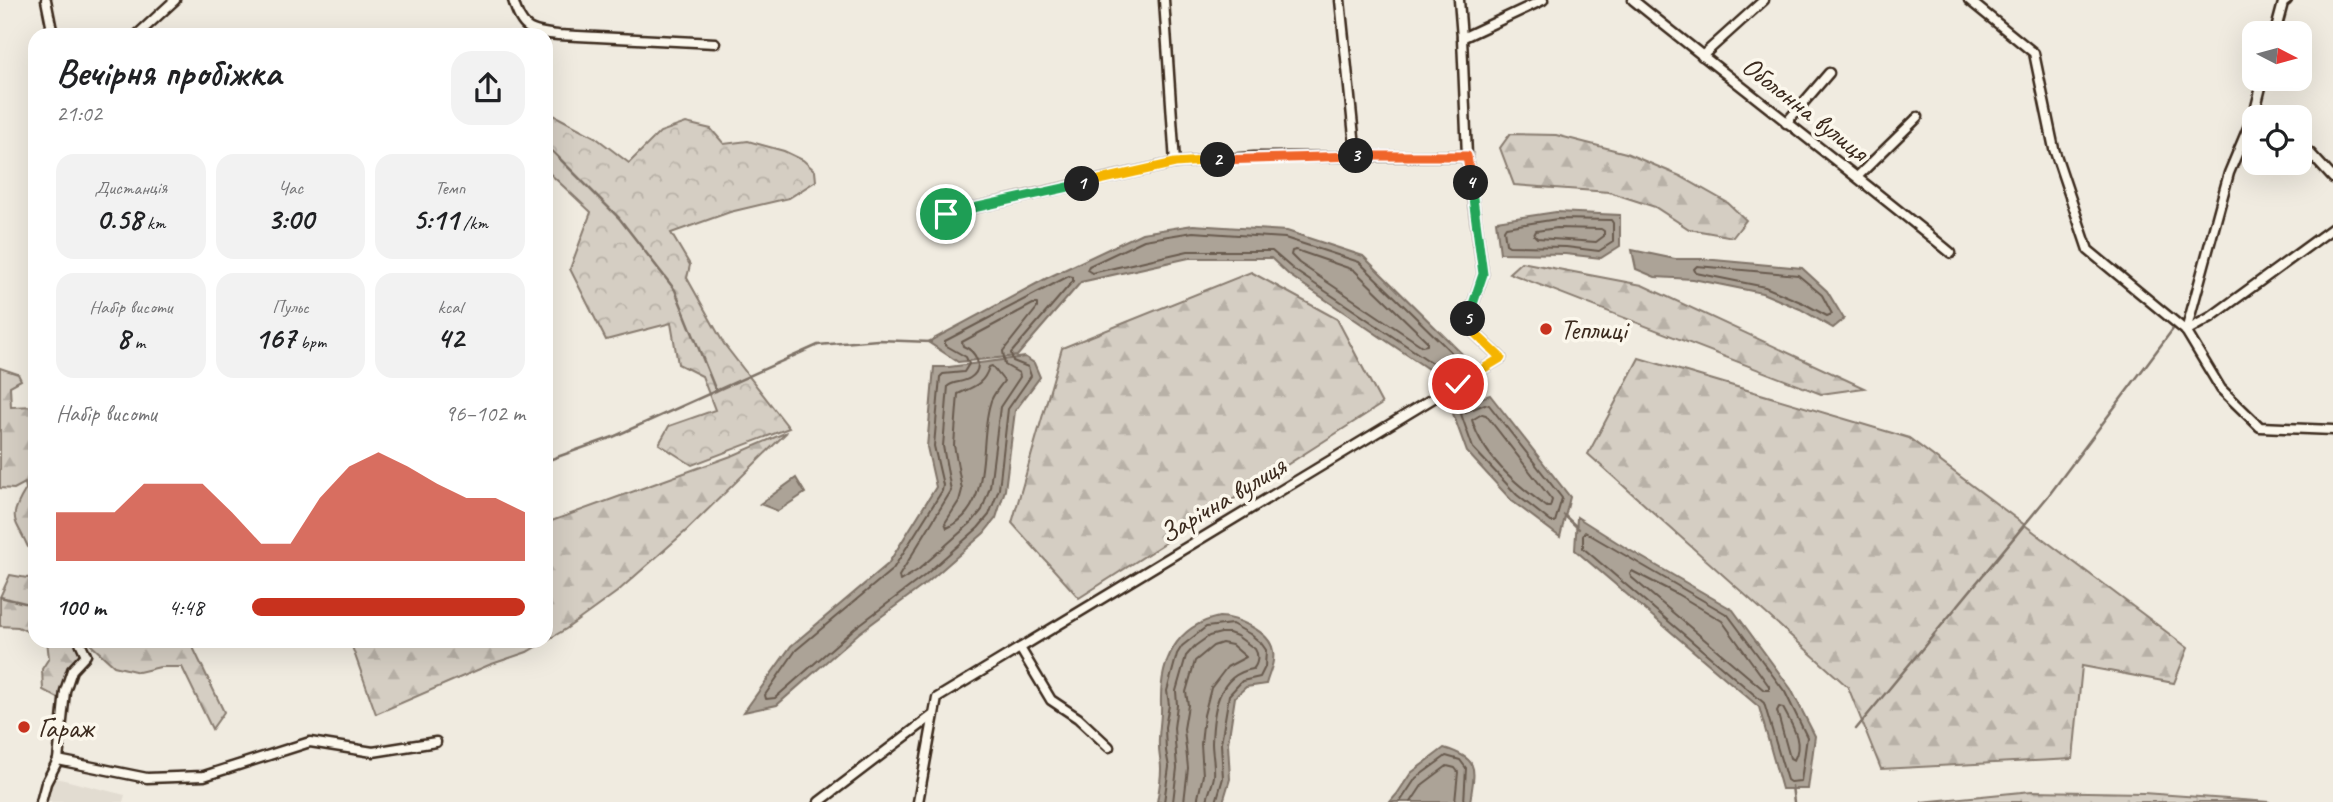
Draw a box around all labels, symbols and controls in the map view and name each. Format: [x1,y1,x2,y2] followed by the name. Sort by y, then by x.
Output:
[2242,21,2312,91] north arrow
[2242,21,2312,175] map controls
[1735,48,1878,170] street label: Оболонна вулиця
[56,49,281,96] text: Вечірня пробіжка
[451,51,525,125] button: share
[56,99,102,128] text: 21:02
[2242,105,2312,175] button: locate
[1338,138,1374,174] pin: 3
[1200,142,1236,178] pin: 2
[1351,143,1360,167] text: 3
[1213,147,1222,171] text: 2
[1064,166,1100,202] pin: 1
[1454,166,1488,200] pin: 4
[1466,170,1475,194] text: 4
[1077,171,1086,195] text: 1
[95,176,167,200] text: Дистанція
[278,176,303,200] text: Час
[435,176,465,200] text: Темп
[916,184,976,244] pin
[927,195,965,233] icon: arrive
[96,200,142,238] text: 0.58
[267,200,314,238] text: 3:00
[412,200,458,238] text: 5:11
[142,211,165,235] text: km
[458,211,488,235] text: /km
[89,295,172,319] text: Набір висоти
[272,295,309,319] text: Пульс
[438,295,463,319] text: kcal
[1450,302,1486,336] pin: 5
[1463,306,1472,330] text: 5
[1560,312,1631,347] place label: Теплиці
[116,319,130,357] text: 8
[255,319,296,357] text: 167
[437,319,464,357] text: 42
[1538,321,1554,337] marker: Теплиці
[130,330,145,354] text: m
[296,330,326,354] text: bpm
[1428,354,1488,414] pin
[1439,365,1477,403] icon: check
[56,399,156,428] text: Набір висоти
[445,399,525,428] text: 96–102 m
[1153,448,1293,551] street label: Зарічна вулиця
[56,593,106,622] text: 100 m
[168,593,204,622] text: 4:48
[38,710,96,745] place label: Гараж
[16,719,32,735] marker: Гараж

